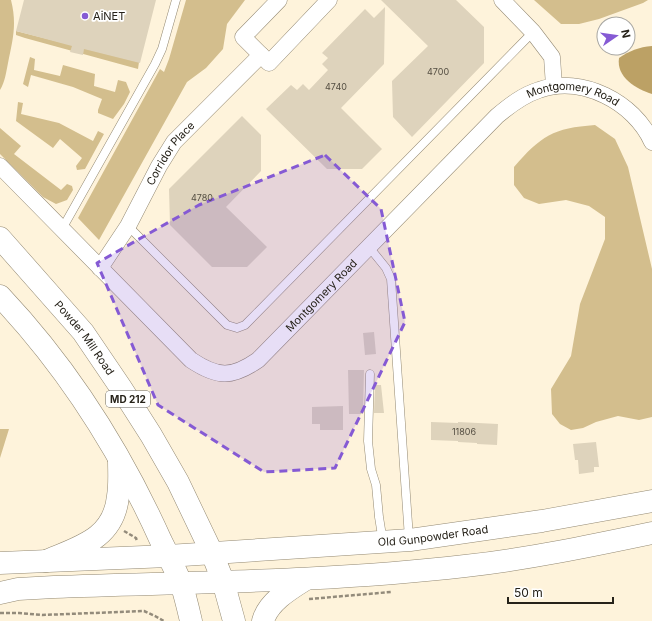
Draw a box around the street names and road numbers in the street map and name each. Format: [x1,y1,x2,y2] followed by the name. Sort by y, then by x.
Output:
[524,79,622,109] street label: Montgomery Road
[143,118,198,188] street label: Corridor Place
[283,256,360,335] street label: Montgomery Road
[52,298,117,378] street label: Powder Mill Road
[106,391,150,407] road number: MD 212
[377,522,489,549] street label: Old Gunpowder Road

